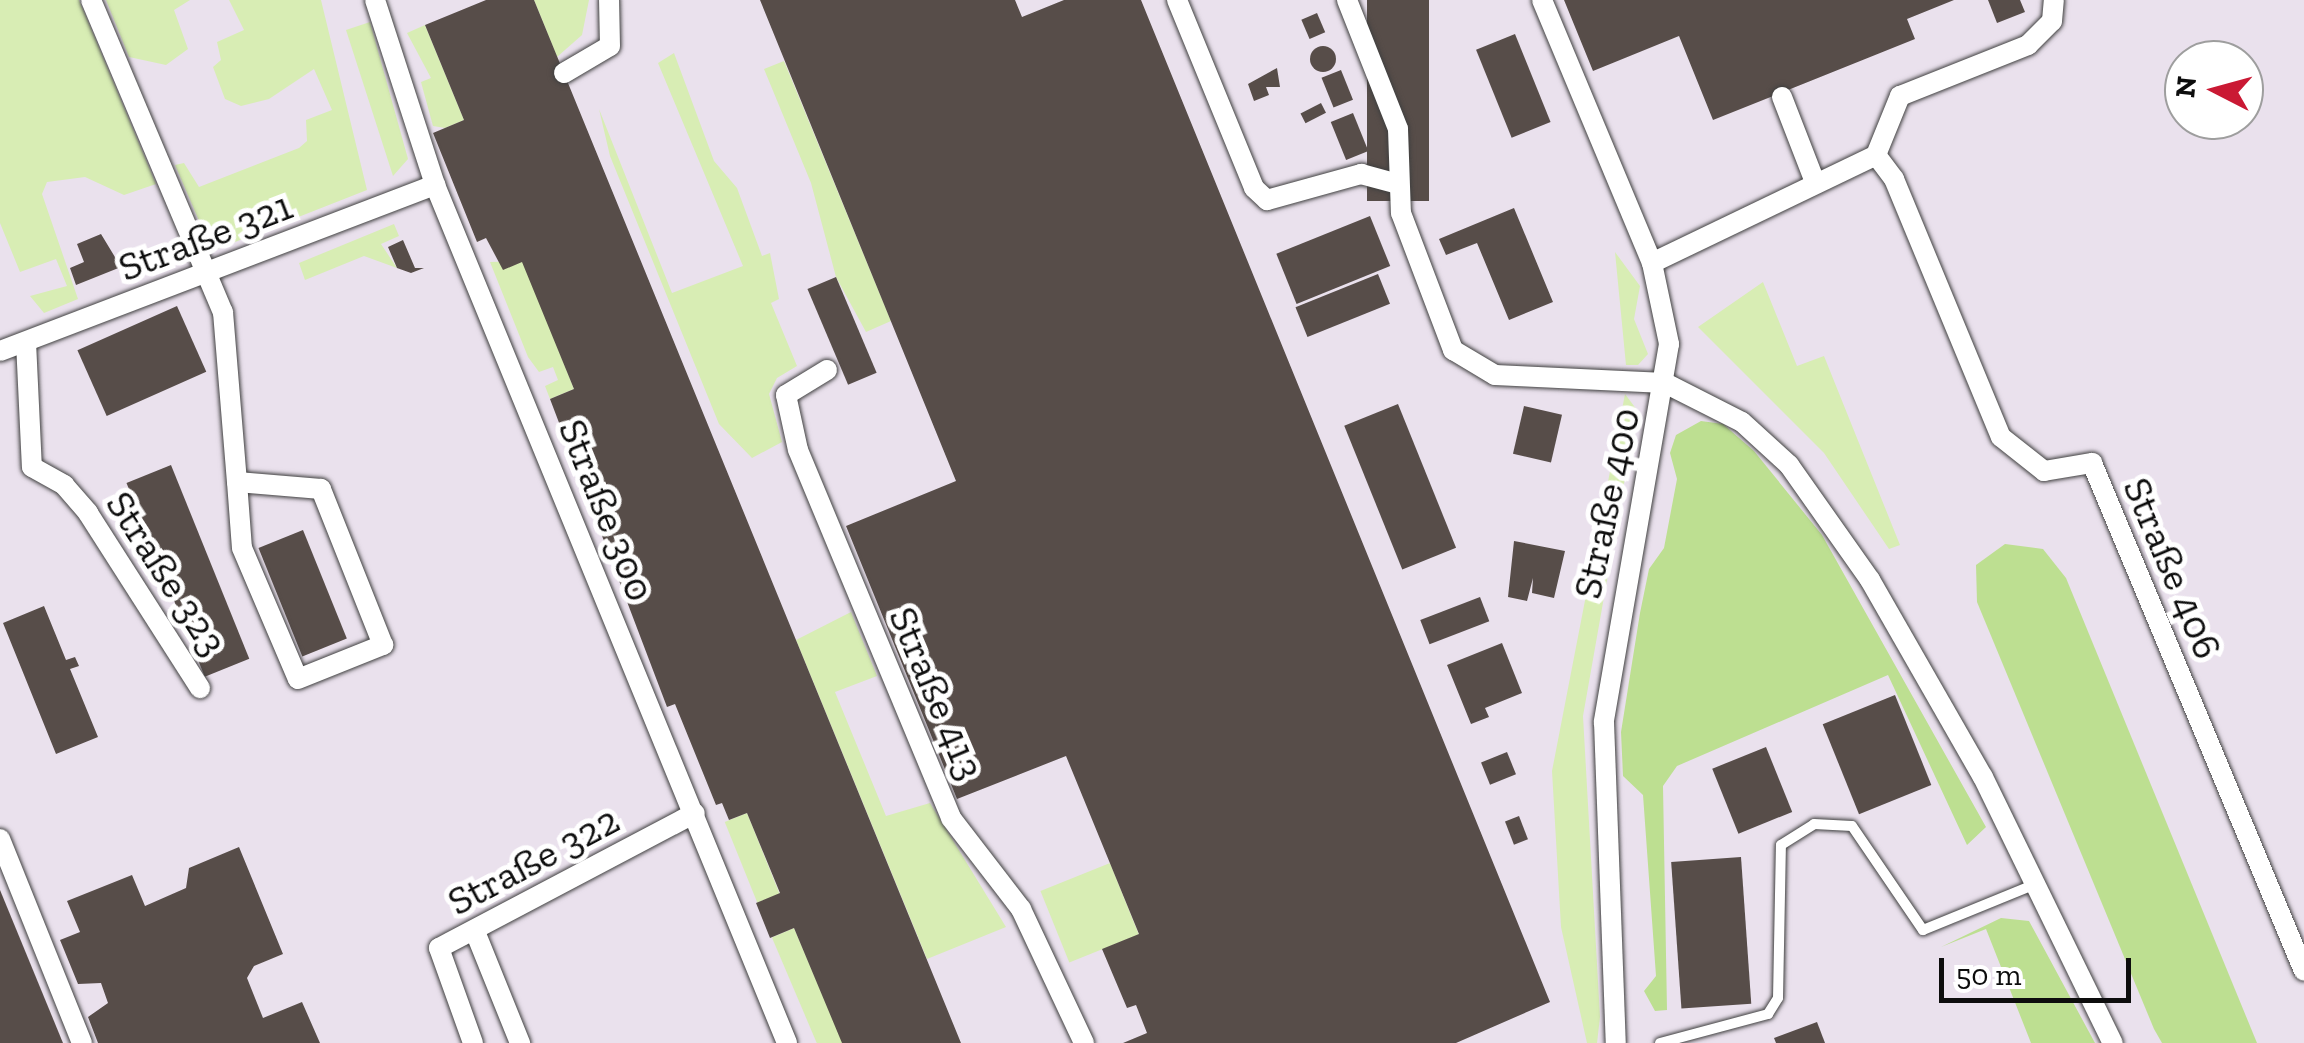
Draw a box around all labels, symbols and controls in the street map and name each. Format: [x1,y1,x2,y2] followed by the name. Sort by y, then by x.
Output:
[2164,40,2264,140] north arrow
[2168,75,2203,99] text: N
[112,181,298,291] street label: Straße 321
[1562,403,1650,603] street label: Straße 400
[549,412,665,608] street label: Straße 300
[2113,470,2233,666] street label: Straße 406
[96,482,238,664] street label: Straße 323
[879,600,995,786] street label: Straße 413
[439,795,627,925] street label: Straße 322
[1944,938,2136,1000] scale bar
[1956,957,2021,993] text: 50 m

